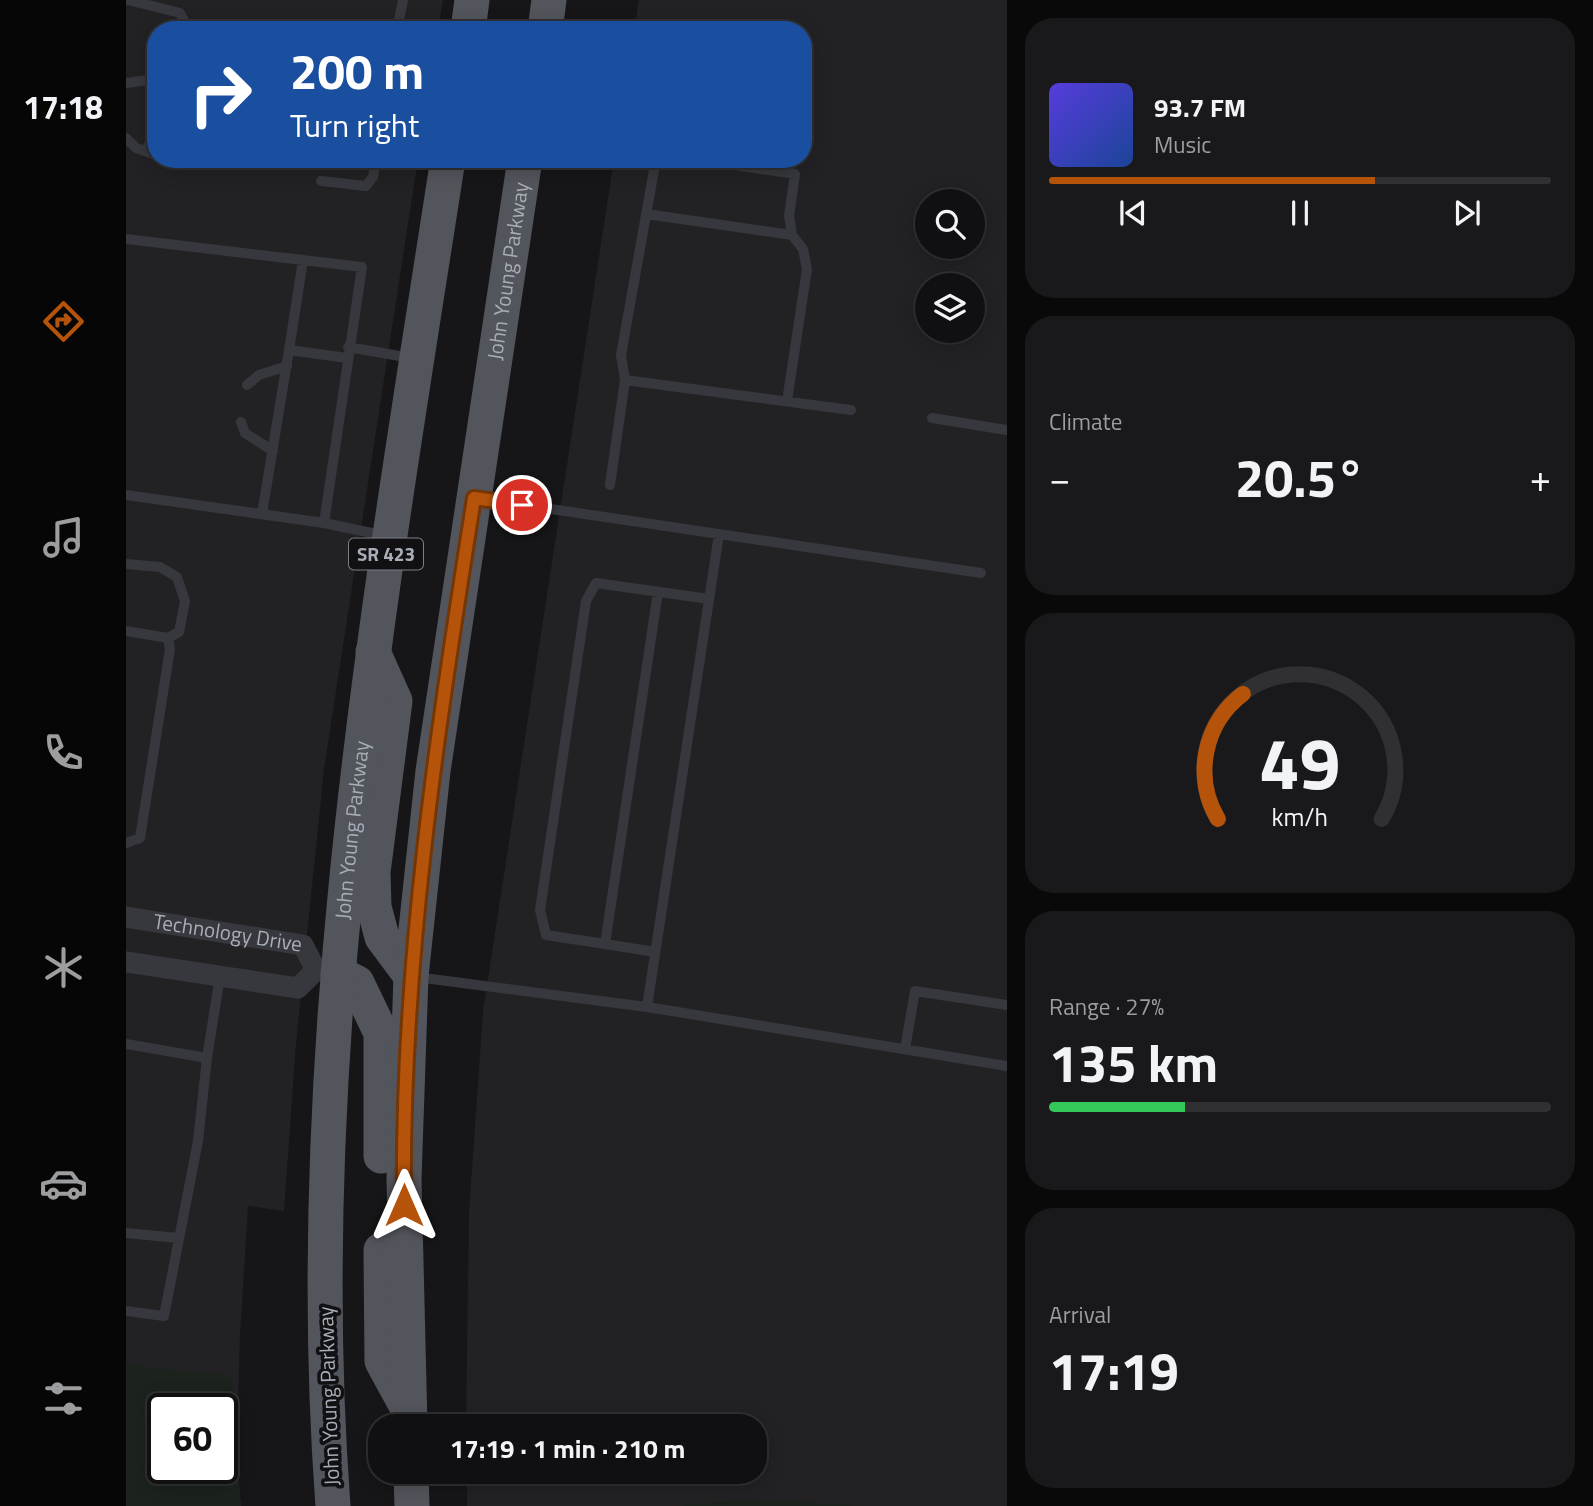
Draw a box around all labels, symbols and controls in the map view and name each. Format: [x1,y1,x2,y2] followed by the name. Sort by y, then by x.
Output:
[290,33,424,108] text: 200 m
[175,49,266,140] icon: right
[23,83,103,131] text: 17:18
[1154,88,1246,127] text: 93.7 FM
[290,101,419,149] text: Turn right
[1154,127,1211,162] text: Music
[478,180,536,362] street label: John Young Parkway
[915,189,985,343] map controls
[915,189,985,259] button: search
[1114,194,1152,232] icon: previous
[1281,194,1319,232] icon: pause
[1448,194,1486,232] icon: next
[915,273,985,343] button: layers
[39,297,88,346] icon: directions
[1049,404,1122,439] text: Climate
[1235,438,1365,517] text: 20.5°
[1049,449,1070,507] text: −
[1530,449,1551,507] text: +
[492,475,552,535] pin
[503,486,541,524] icon: arrive
[39,513,88,562] icon: music
[349,538,423,569] road number: SR 423
[1259,707,1341,817] text: 49
[39,728,88,777] icon: phone
[326,739,377,921] street label: John Young Parkway
[1272,798,1328,836] text: km/h
[151,905,305,960] street label: Technology Drive
[39,943,88,992] icon: climate
[1049,989,1164,1024] text: Range · 27%
[1049,1023,1218,1102] text: 135 km
[39,1159,88,1208] icon: car
[367,1168,441,1242] position arrow
[1049,1297,1111,1332] text: Arrival
[309,1306,347,1486] street label: John Young Parkway
[1049,1331,1179,1410] text: 17:19
[39,1374,88,1423] icon: filters
[147,1393,238,1484] speed limit sign: 60
[450,1429,685,1468] text: 17:19 · 1 min · 210 m

